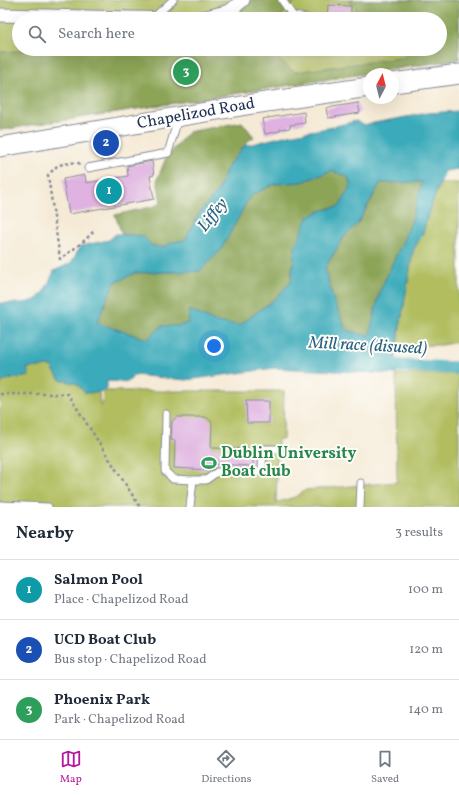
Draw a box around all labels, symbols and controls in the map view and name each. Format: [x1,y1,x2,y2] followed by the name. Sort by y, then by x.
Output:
[12,12,447,56] search box
[26,23,48,45] icon: search
[58,24,135,45] text: Search here
[173,57,199,87] pin: 3
[363,68,399,104] north arrow
[135,93,257,135] street label: Chapelizod Road
[93,128,119,158] pin: 2
[96,176,122,206] pin: 1
[192,193,234,237] water label: Liffey
[307,331,428,361] water label: Mill race (disused)
[204,336,224,356] your location
[221,443,356,483] place label: Dublin University Boat club
[200,454,218,472] sports icon: Dublin University Boat club
[16,522,74,545] text: Nearby
[395,524,443,542] text: 3 results
[54,570,143,591] text: Salmon Pool
[26,581,32,599] text: 1
[408,581,443,599] text: 100 m
[54,591,188,609] text: Place · Chapelizod Road
[54,630,156,651] text: UCD Boat Club
[26,641,32,659] text: 2
[409,641,443,659] text: 120 m
[54,651,207,669] text: Bus stop · Chapelizod Road
[54,690,150,711] text: Phoenix Park
[26,701,32,719] text: 3
[409,701,443,719] text: 140 m
[54,711,185,729] text: Park · Chapelizod Road
[60,748,82,787] tab: Map
[201,748,252,787] tab: Directions
[371,748,399,787] tab: Saved

